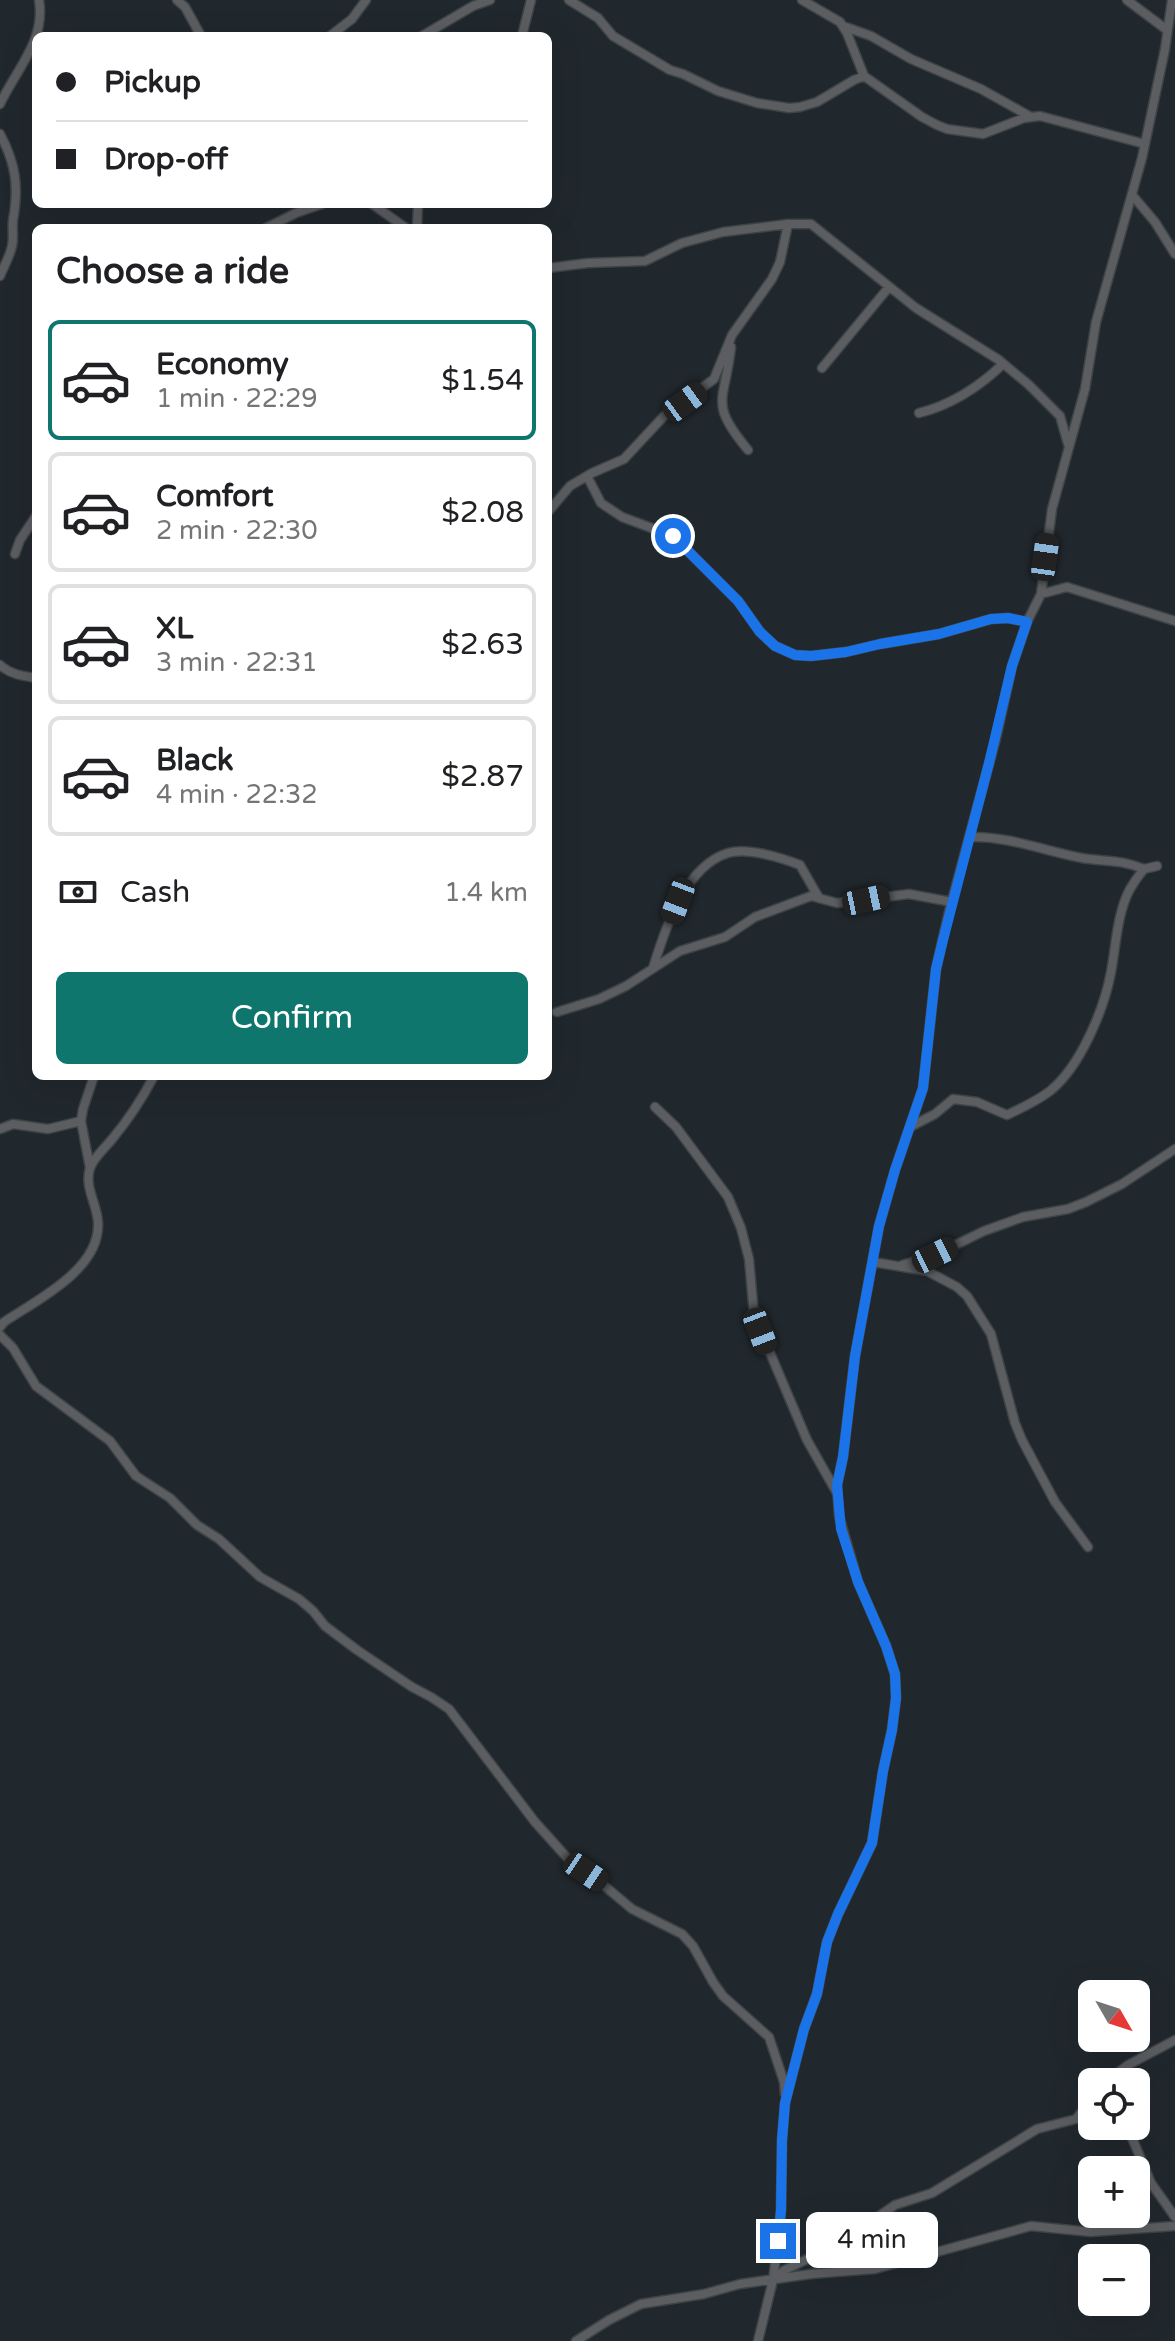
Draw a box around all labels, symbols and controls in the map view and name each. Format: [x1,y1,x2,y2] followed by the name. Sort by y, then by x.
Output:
[104,64,201,101] text: Pickup
[104,141,228,178] text: Drop-off
[56,250,289,293] text: Choose a ride
[60,344,132,416] icon: car
[156,346,289,383] text: Economy
[441,362,524,399] text: $1.54
[659,378,711,426] car
[156,383,318,414] text: 1 min · 22:29
[60,476,132,548] icon: car
[156,478,274,515] text: Comfort
[441,494,524,531] text: $2.08
[156,515,318,546] text: 2 min · 22:30
[655,518,691,554] route start
[1030,532,1060,582] car
[60,608,132,680] icon: car
[156,610,193,647] text: XL
[441,626,524,663] text: $2.63
[156,647,318,678] text: 3 min · 22:31
[60,740,132,812] icon: car
[156,742,233,779] text: Black
[441,758,524,795] text: $2.87
[156,779,318,810] text: 4 min · 22:32
[56,870,100,914] icon: cash
[120,874,190,911] text: Cash
[658,874,698,928] car
[444,877,528,908] text: 1.4 km
[840,883,892,917] car
[56,972,528,1064] button: Confirm
[908,1234,962,1276] car
[740,1304,780,1358] car
[559,1849,613,1895] car
[1078,1980,1150,2052] north arrow
[1078,1980,1150,2316] map controls
[1078,2068,1150,2140] button: locate
[1078,2156,1150,2228] button: +
[806,2213,938,2269] callout: 4 min
[760,2223,796,2259] route end
[837,2224,907,2255] text: 4 min
[1078,2244,1150,2316] button: −

